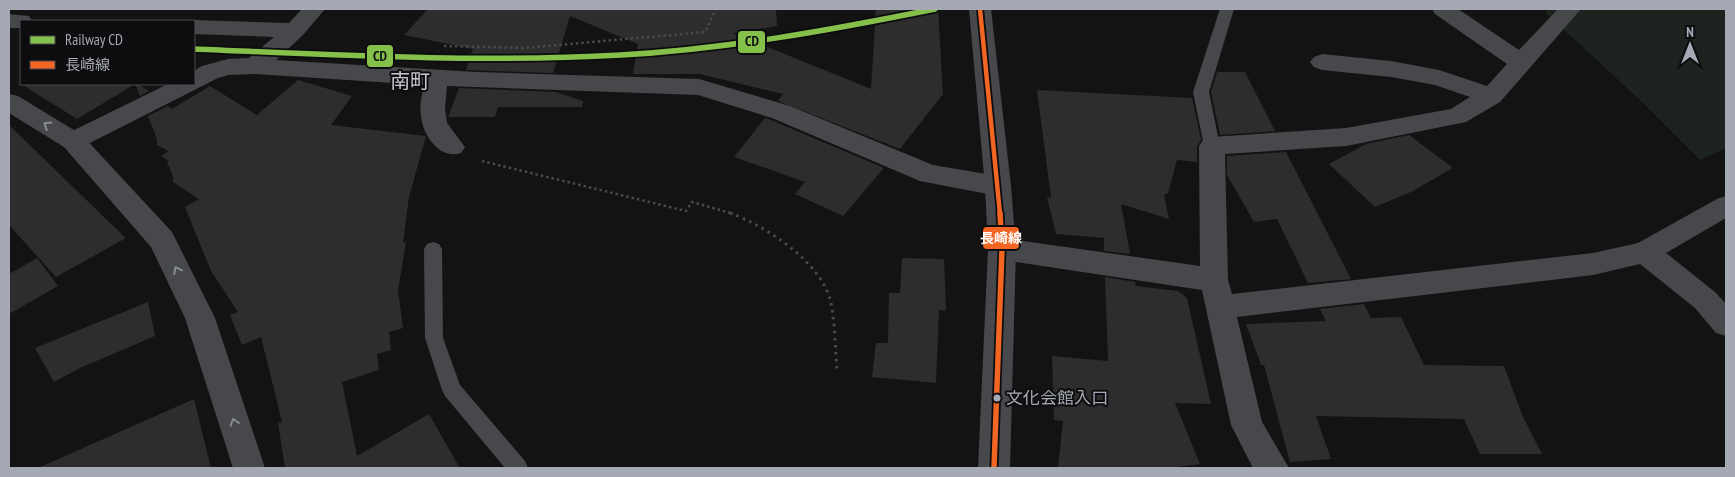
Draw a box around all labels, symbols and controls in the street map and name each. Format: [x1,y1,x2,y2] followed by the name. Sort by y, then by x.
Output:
[20,20,195,85] legend
[1665,20,1715,70] north arrow
[1686,23,1694,41] text: N
[65,30,123,49] text: Railway CD
[737,30,766,54] line badge: CD
[745,32,759,50] text: CD
[366,44,394,68] line badge: CD
[373,47,387,65] text: CD
[65,55,110,74] text: 長崎線
[390,68,430,94] district label: 南町
[43,122,52,132] one-way arrow
[982,226,1020,250] line badge: 長崎線
[980,229,1022,247] text: 長崎線
[173,266,183,275] one-way arrow
[1006,387,1108,409] place label: 文化会館入口
[992,393,1002,403] marker: 文化会館入口
[230,418,240,427] one-way arrow

